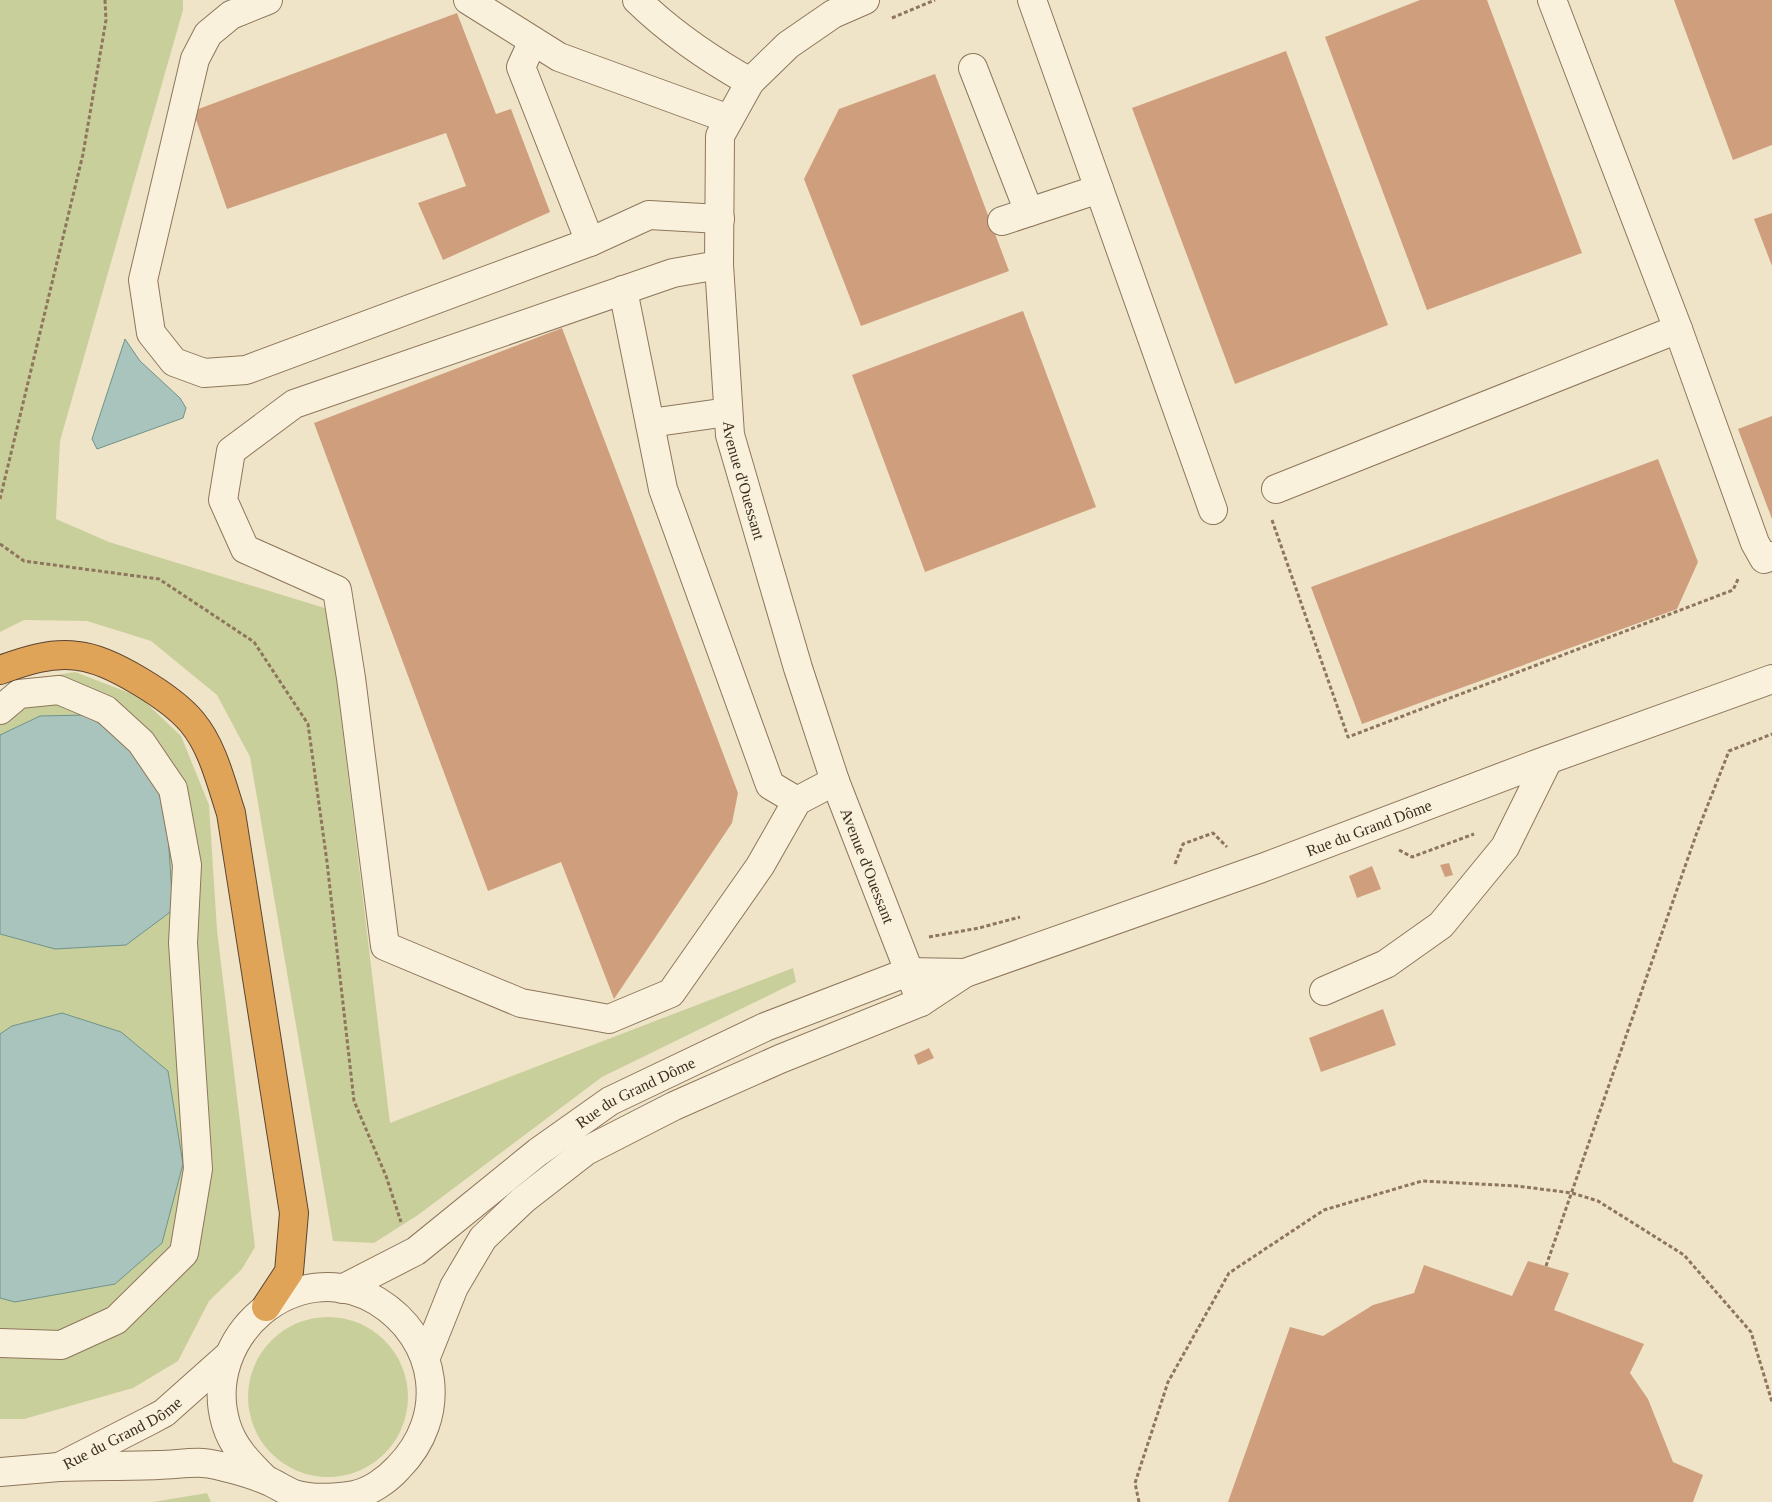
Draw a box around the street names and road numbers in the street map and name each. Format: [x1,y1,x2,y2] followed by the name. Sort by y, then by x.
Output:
[720,421,768,542] street label: Avenue d'Ouessant
[1304,797,1434,860] street label: Rue du Grand Dôme
[837,806,898,926] street label: Avenue d'Ouessant
[573,1054,698,1131] street label: Rue du Grand Dôme
[60,1394,185,1473] street label: Rue du Grand Dôme

